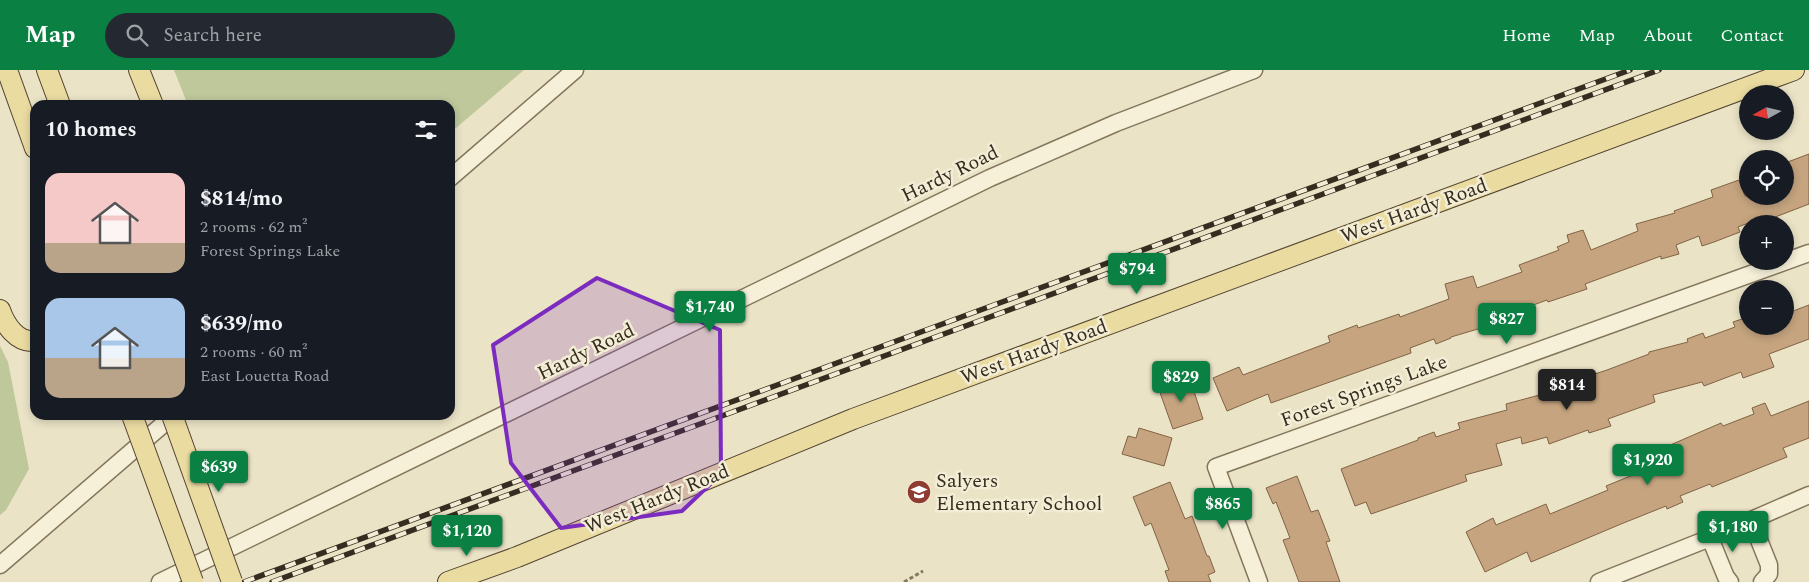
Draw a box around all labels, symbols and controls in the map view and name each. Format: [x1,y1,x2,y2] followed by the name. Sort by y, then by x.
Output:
[105,13,455,58] search box
[25,17,75,53] text: Map
[123,21,151,49] icon: search
[163,21,262,50] text: Search here
[1502,22,1551,49] text: Home
[1579,22,1615,49] text: Map
[1643,22,1693,49] text: About
[1721,22,1784,49] text: Contact
[1739,85,1794,140] north arrow
[1739,85,1794,335] map controls
[45,114,137,146] text: 10 homes
[412,116,440,144] icon: filters
[896,138,1004,210] street label: Hardy Road
[1739,150,1794,205] button: locate
[1336,171,1492,251] street label: West Hardy Road
[200,183,283,215] text: $814/mo
[85,193,145,253] icon: home
[200,215,307,239] text: 2 rooms · 62 m²
[1739,215,1794,270] button: +
[200,239,340,263] text: Forest Springs Lake
[1107,252,1167,295] pin: $794
[1119,257,1155,281] text: $794
[1739,280,1794,335] button: −
[669,290,751,333] pin: $1,740
[685,295,735,319] text: $1,740
[1477,302,1537,345] pin: $827
[1489,307,1525,331] text: $827
[200,308,283,340] text: $639/mo
[956,312,1112,392] street label: West Hardy Road
[532,316,640,388] street label: Hardy Road
[85,318,145,378] icon: home
[200,340,307,364] text: 2 rooms · 60 m²
[1276,347,1452,435] street label: Forest Springs Lake
[1151,360,1211,403] pin: $829
[200,364,329,388] text: East Louetta Road
[1163,365,1199,389] text: $829
[1537,368,1597,411] pin: $814
[1549,373,1585,397] text: $814
[1607,444,1689,486] pin: $1,920
[1623,448,1673,472] text: $1,920
[189,450,249,493] pin: $639
[201,455,237,479] text: $639
[580,456,734,542] street label: West Hardy Road
[936,466,1102,519] place label: Salyers Elementary School
[906,479,932,505] school or university icon: Salyers Elementary School
[1193,488,1253,530] pin: $865
[1205,492,1241,516] text: $865
[1692,510,1774,553] pin: $1,180
[426,514,508,557] pin: $1,120
[1708,515,1758,539] text: $1,180
[442,519,492,543] text: $1,120

